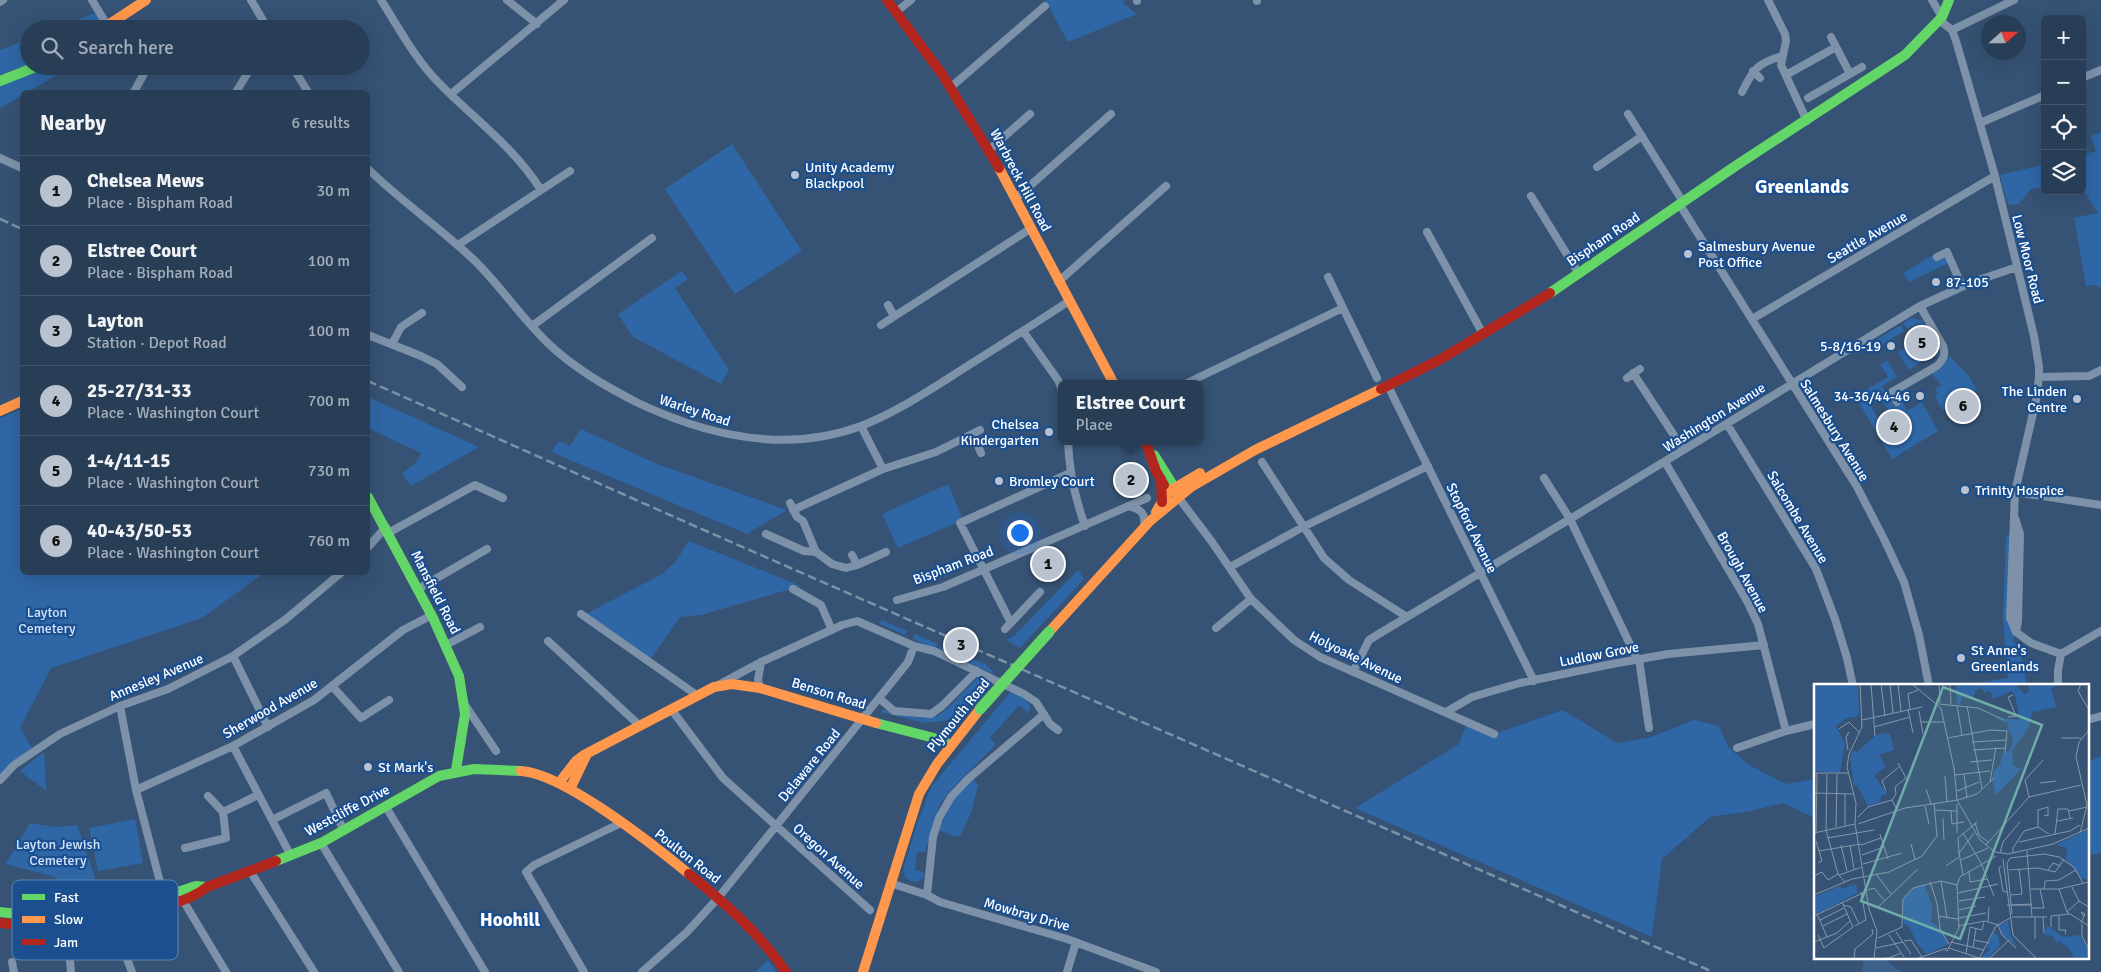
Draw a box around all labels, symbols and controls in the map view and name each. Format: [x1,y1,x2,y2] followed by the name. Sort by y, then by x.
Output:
[1981,15,2026,60] north arrow
[2041,15,2086,195] map controls
[2041,15,2086,60] button: +
[20,20,370,75] search box
[38,34,66,62] icon: search
[78,36,174,60] text: Search here
[2041,60,2086,105] button: −
[2041,105,2086,150] button: locate
[40,110,106,136] text: Nearby
[291,113,350,133] text: 6 results
[986,126,1055,235] street label: Warbreck Hill Road
[2041,150,2086,195] button: layers
[805,159,895,192] place label: Unity Academy Blackpool
[87,169,204,193] text: Chelsea Mews
[789,169,801,181] marker: Unity Academy Blackpool
[1755,175,1849,199] district label: Greenlands
[52,181,60,201] text: 1
[316,181,350,201] text: 30 m
[87,193,233,213] text: Place · Bispham Road
[1824,208,1910,267] street label: Seattle Avenue
[1563,209,1643,270] street label: Bispham Road
[2008,213,2047,306] street label: Low Moor Road
[1698,238,1815,271] place label: Salmesbury Avenue Post Office
[87,239,197,263] text: Elstree Court
[1682,248,1694,260] marker: Salmesbury Avenue Post Office
[52,251,60,271] text: 2
[308,251,350,271] text: 100 m
[87,263,233,283] text: Place · Bispham Road
[1946,274,1989,291] place label: 87-105
[1930,276,1942,288] marker: 87-105
[87,309,144,333] text: Layton
[52,321,60,341] text: 3
[308,321,350,341] text: 100 m
[1906,324,1938,362] pin: 5
[87,333,227,353] text: Station · Depot Road
[1820,338,1881,355] place label: 5-8/16-19
[1885,340,1897,352] marker: 5-8/16-19
[1796,376,1873,484] street label: Salmesbury Avenue
[87,379,192,403] text: 25-27/31-33
[1660,379,1769,456] street label: Washington Avenue
[1058,380,1203,445] popup
[2002,383,2067,416] place label: The Linden Centre
[1947,387,1979,425] pin: 6
[1834,388,1910,405] place label: 34-36/44-46
[1914,390,1926,402] marker: 34-36/44-46
[52,391,60,411] text: 4
[308,391,350,411] text: 700 m
[657,391,733,430] street label: Warley Road
[1076,391,1185,415] text: Elstree Court
[2071,393,2083,405] marker: The Linden Centre
[87,403,259,423] text: Place · Washington Court
[1878,408,1910,446] pin: 4
[1076,415,1113,435] text: Place
[960,416,1039,449] place label: Chelsea Kindergarten
[1043,426,1055,438] marker: Chelsea Kindergarten
[87,449,171,473] text: 1-4/11-15
[52,461,60,481] text: 5
[308,461,350,481] text: 730 m
[1115,461,1147,499] pin: 2
[1763,468,1832,567] street label: Salcombe Avenue
[87,473,259,493] text: Place · Washington Court
[1009,473,1095,490] place label: Bromley Court
[993,475,1005,487] marker: Bromley Court
[1442,480,1501,576] street label: Stopford Avenue
[1975,482,2064,499] place label: Trinity Hospice
[1959,484,1971,496] marker: Trinity Hospice
[87,519,192,543] text: 40-43/50-53
[1007,520,1033,546] your location
[1713,529,1772,616] street label: Brough Avenue
[52,531,60,551] text: 6
[308,531,350,551] text: 760 m
[911,542,996,589] street label: Bispham Road
[87,543,259,563] text: Place · Washington Court
[1032,545,1064,583] pin: 1
[407,547,464,637] street label: Mansfield Road
[18,604,76,637] park label: Layton Cemetery
[945,626,977,664] pin: 3
[1306,627,1405,687] street label: Holyoake Avenue
[1558,638,1640,671] street label: Ludlow Grove
[1971,642,2039,675] place label: St Anne's Greenlands
[106,650,206,705] street label: Annesley Avenue
[1955,652,1967,664] marker: St Anne's Greenlands
[220,674,321,742] street label: Sherwood Avenue
[789,674,868,713] street label: Benson Road
[923,675,993,756] street label: Plymouth Road
[1814,684,2088,960] inset map
[775,725,844,805] street label: Delaware Road
[378,759,433,776] place label: St Mark's
[362,761,374,773] marker: St Mark's
[302,781,393,840] street label: Westcliffe Drive
[789,820,868,893] street label: Oregon Avenue
[651,825,724,887] street label: Poulton Road
[16,836,100,869] park label: Layton Jewish Cemetery
[12,880,178,960] legend
[54,889,79,906] text: Fast
[982,894,1072,935] street label: Mowbray Drive
[480,908,540,932] district label: Hoohill
[54,911,83,928] text: Slow
[54,934,78,951] text: Jam

